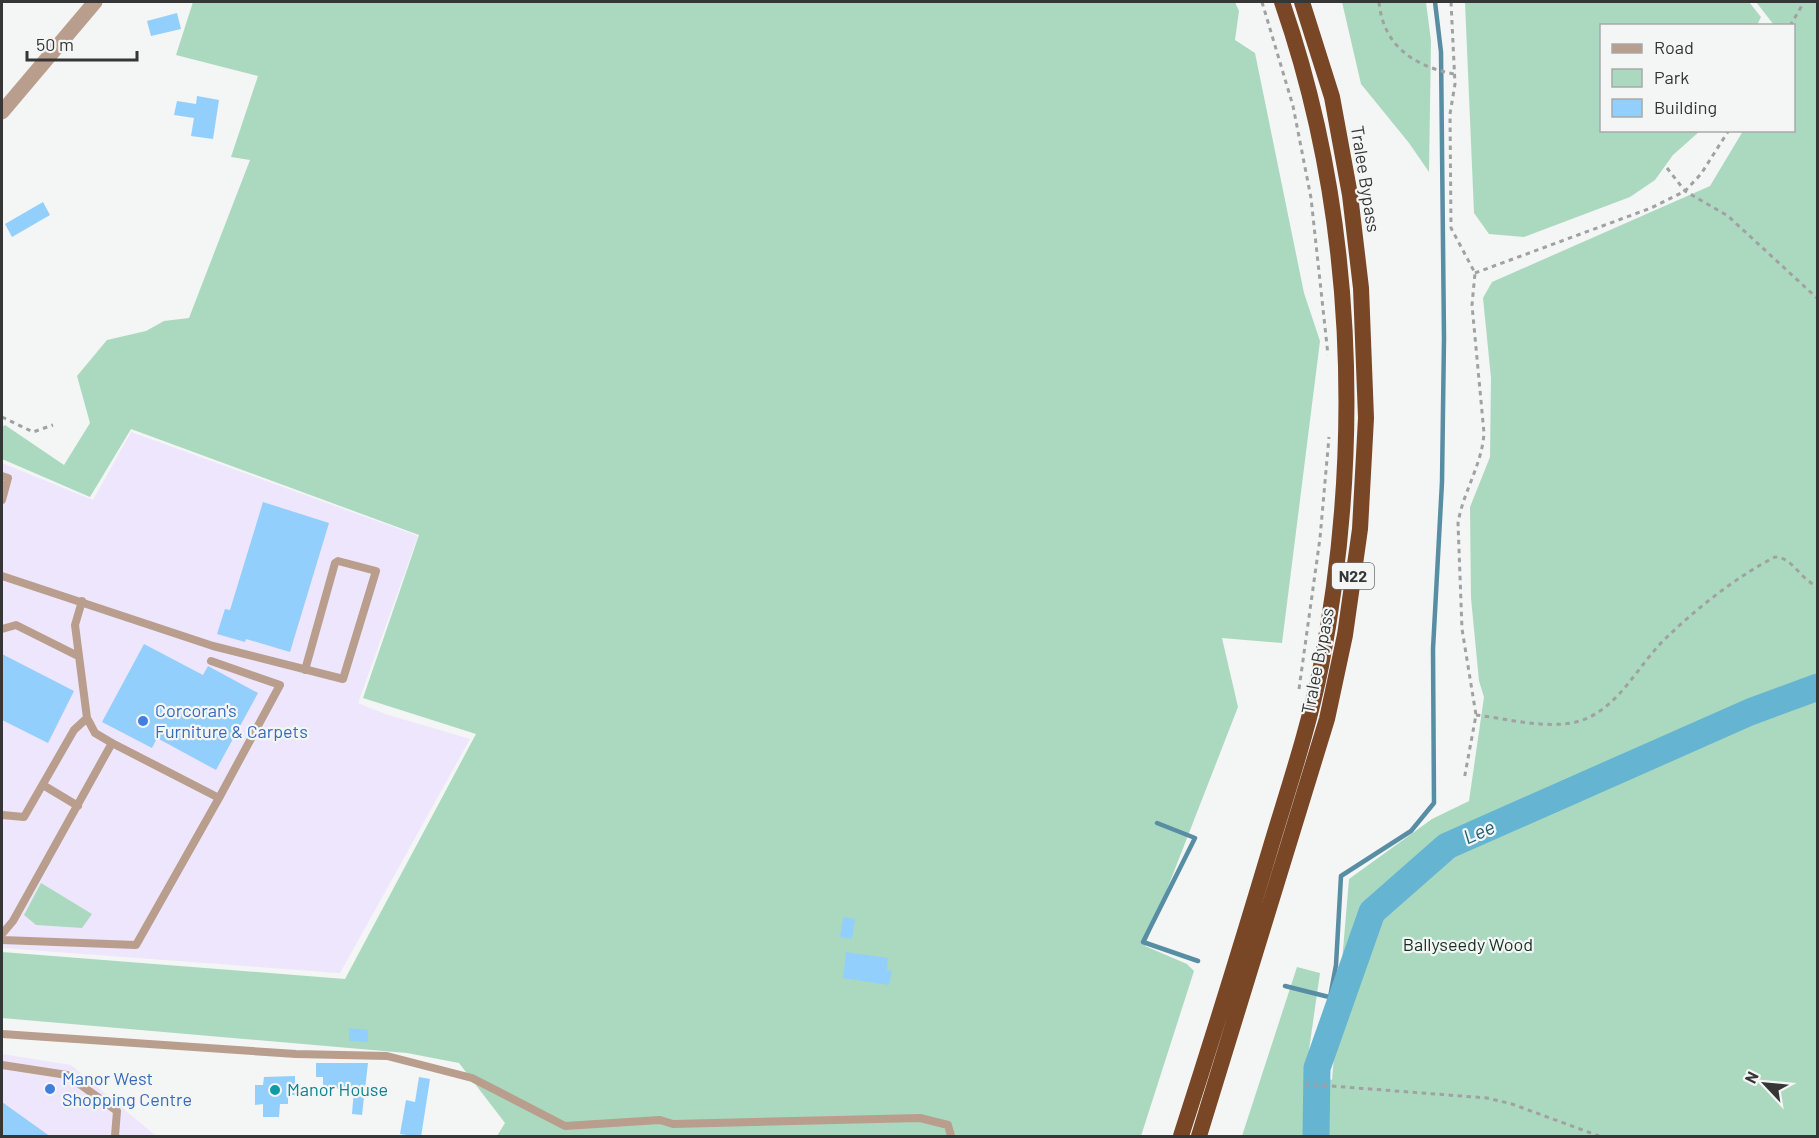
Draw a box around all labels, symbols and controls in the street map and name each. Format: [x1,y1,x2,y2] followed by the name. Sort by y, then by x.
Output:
[27,24,136,62] scale bar
[1600,24,1795,132] legend
[36,33,74,55] text: 50 m
[1654,36,1694,58] text: Road
[1654,66,1689,88] text: Park
[1654,96,1717,118] text: Building
[1347,124,1385,234] street label: Tralee Bypass
[1332,563,1374,589] road number: N22
[1296,606,1338,716] street label: Tralee Bypass
[155,699,308,742] place label: Corcoran's Furniture & Carpets
[136,714,150,728] marker: Corcoran's Furniture & Carpets
[1459,814,1498,848] water label: Lee
[1403,933,1533,955] park label: Ballyseedy Wood
[1735,1054,1795,1114] north arrow
[62,1067,192,1110] place label: Manor West Shopping Centre
[1740,1068,1762,1086] text: N
[287,1078,388,1100] place label: Manor House
[43,1082,57,1096] marker: Manor West Shopping Centre
[268,1083,282,1097] marker: Manor House

